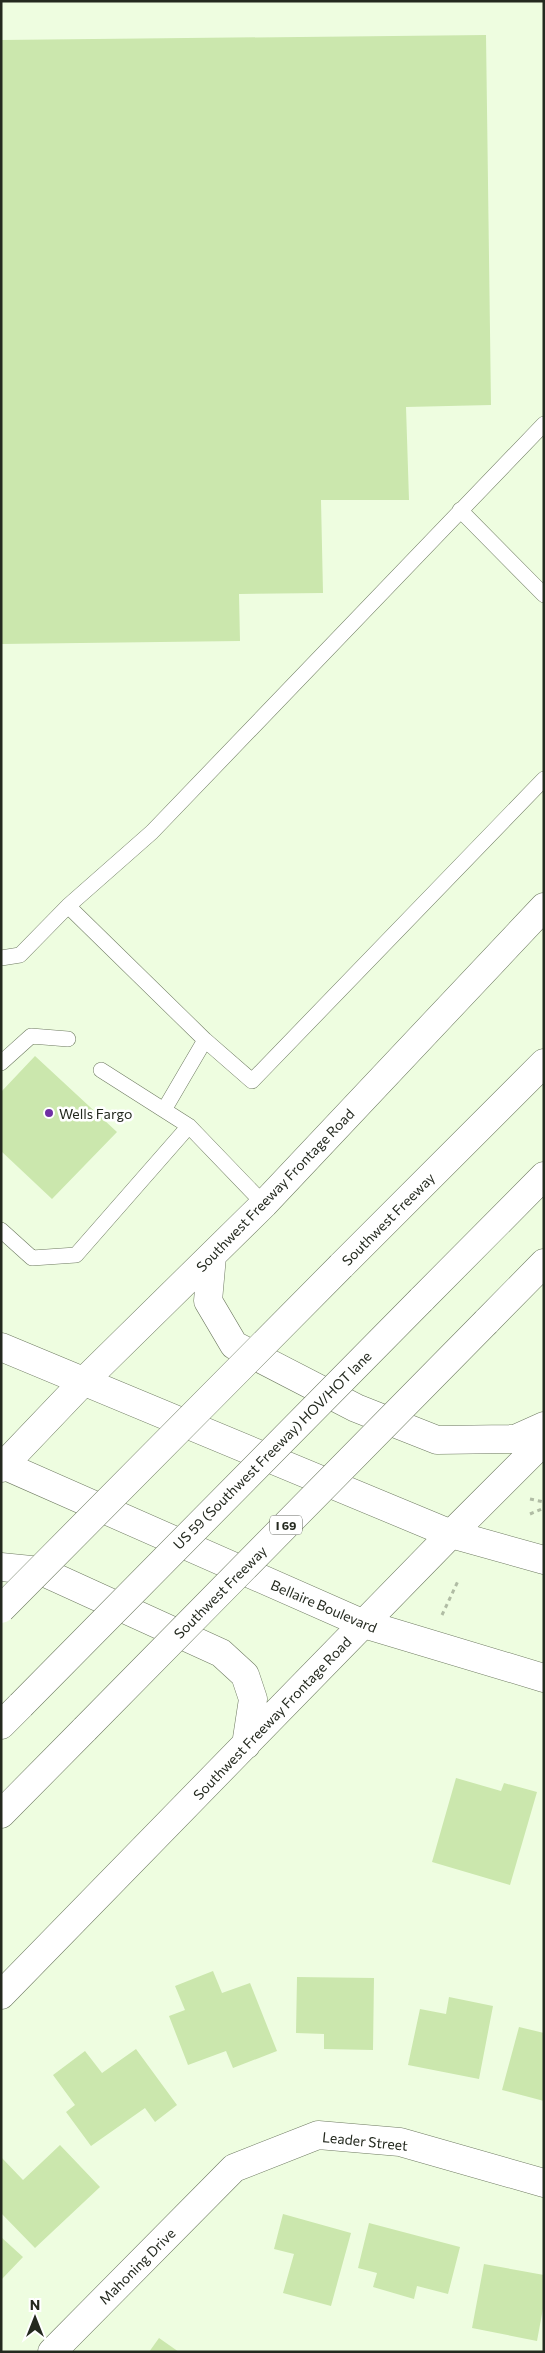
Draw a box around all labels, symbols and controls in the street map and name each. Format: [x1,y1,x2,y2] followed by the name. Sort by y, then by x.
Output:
[59,1105,132,1122] place label: Wells Fargo
[193,1105,357,1275] street label: Southwest Freeway Frontage Road
[43,1107,55,1119] marker: Wells Fargo
[338,1169,438,1269] street label: Southwest Freeway
[169,1347,375,1553] street label: US 59 (Southwest Freeway) HOV/HOT lane
[270,1516,302,1534] road number: I 69
[170,1542,270,1642] street label: Southwest Freeway
[268,1576,380,1636] street label: Bellaire Boulevard
[190,1633,354,1803] street label: Southwest Freeway Frontage Road
[321,2128,409,2154] street label: Leader Street
[95,2224,179,2308] street label: Mahoning Drive
[10,2293,60,2343] north arrow
[30,2296,40,2313] text: N

